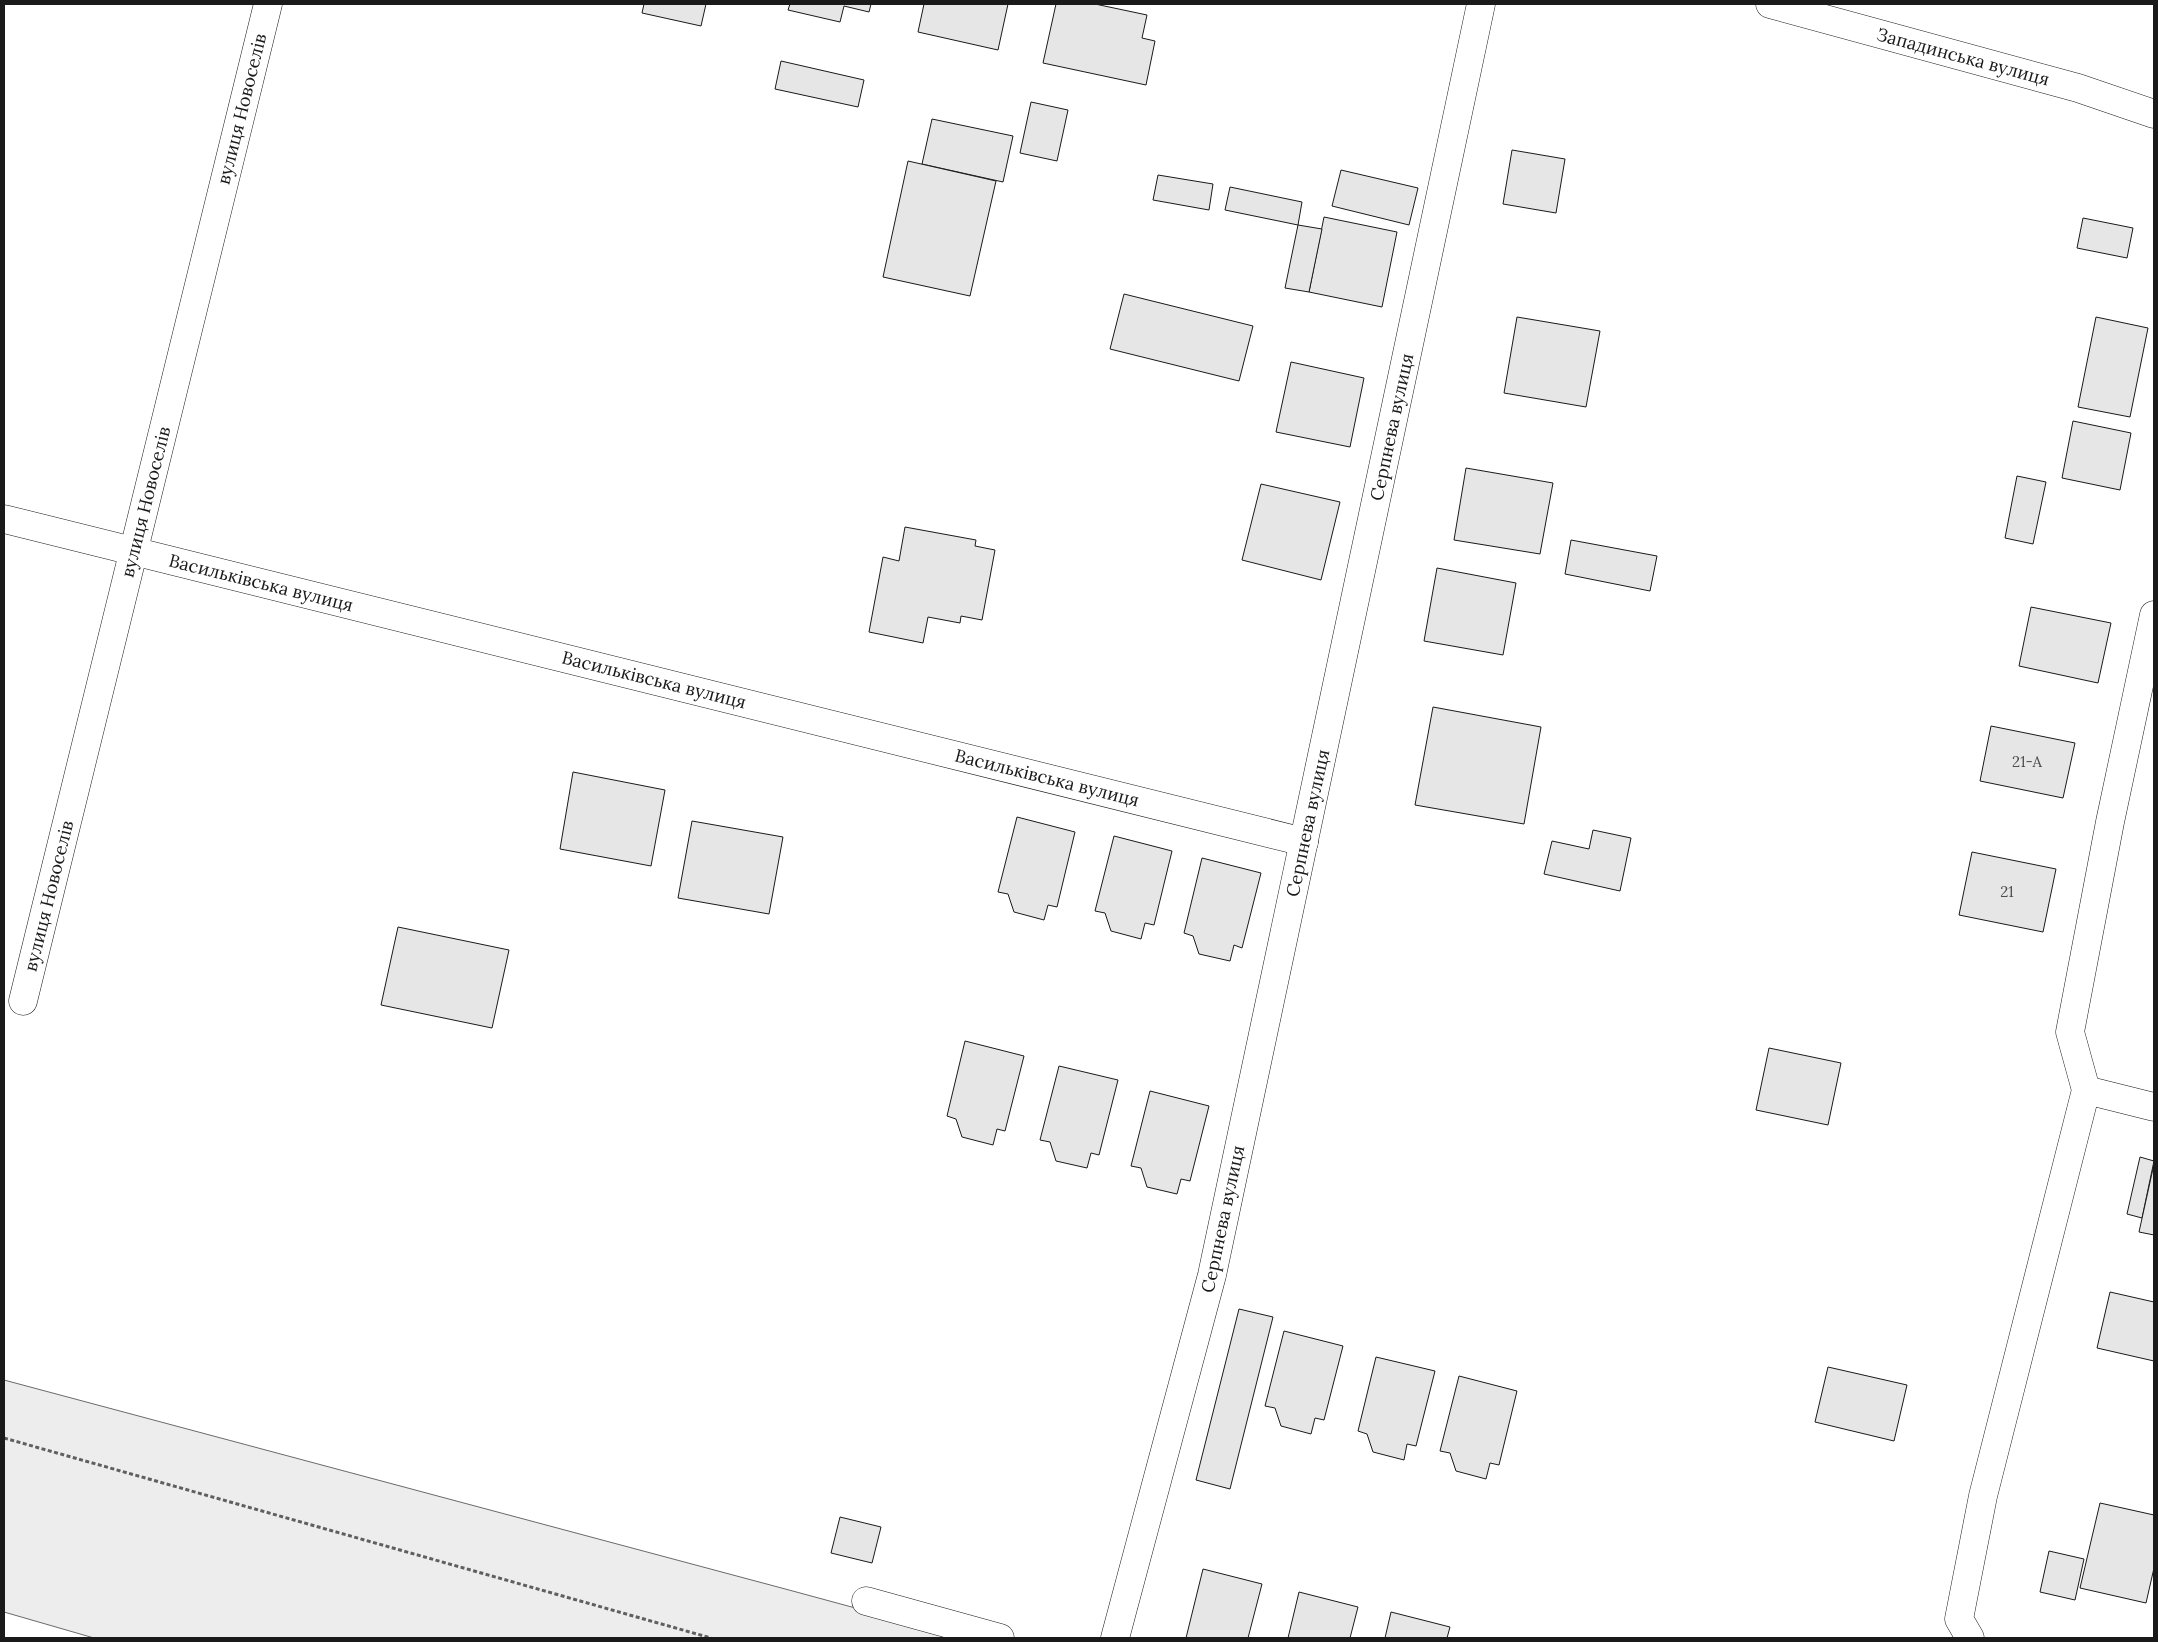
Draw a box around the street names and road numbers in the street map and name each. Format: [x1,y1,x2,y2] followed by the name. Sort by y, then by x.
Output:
[1874,22,2052,91] street label: Западинська вулиця
[212,31,271,187] street label: вулиця Новоселів
[1365,351,1418,503] street label: Серпнева вулиця
[116,424,175,580] street label: вулиця Новоселів
[167,548,356,617] street label: Васильківська вулиця
[560,645,749,714] street label: Васильківська вулиця
[953,743,1142,812] street label: Васильківська вулиця
[1281,747,1334,899] street label: Серпнева вулиця
[19,818,78,974] street label: вулиця Новоселів
[1196,1143,1249,1295] street label: Серпнева вулиця

